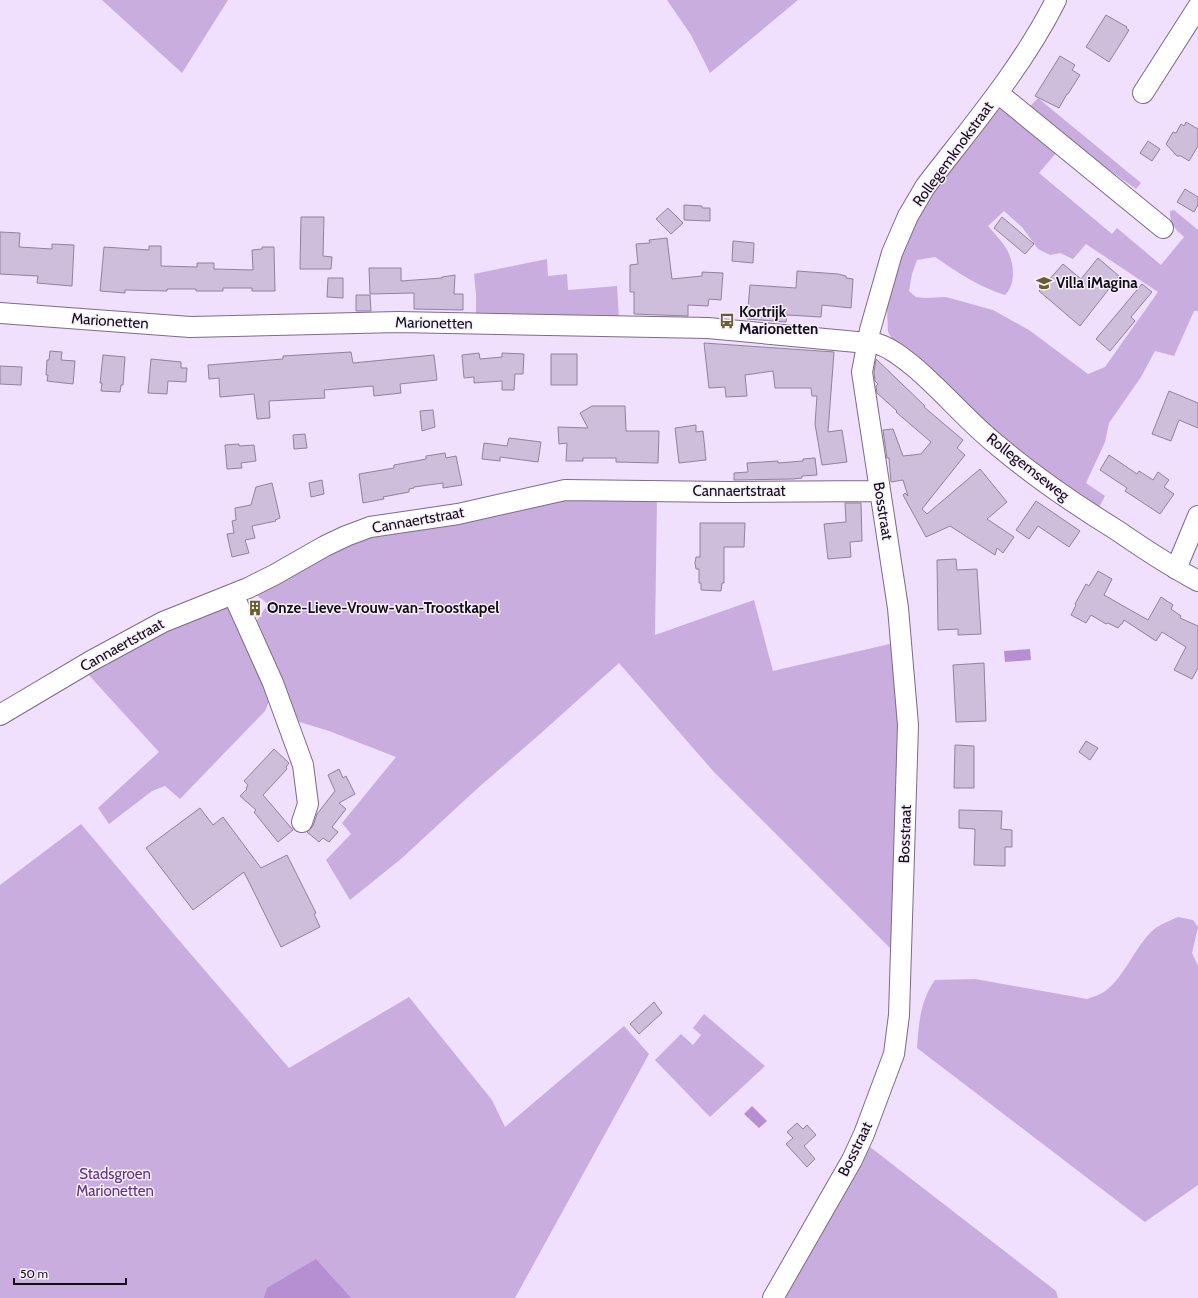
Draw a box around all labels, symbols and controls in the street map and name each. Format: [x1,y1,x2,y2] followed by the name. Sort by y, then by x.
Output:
[909,98,997,210] street label: Rollegemknokstraat
[1035,274,1053,292] school or university icon: Vil!a iMagina
[1056,274,1138,292] place label: Vil!a iMagina
[739,303,818,338] place label: Kortrijk Marionetten
[71,309,149,333] street label: Marionetten
[718,312,736,330] bus stop icon: Kortrijk Marionetten
[395,313,473,333] street label: Marionetten
[983,429,1073,505] street label: Rollegemseweg
[870,481,896,541] street label: Bosstraat
[692,482,786,500] street label: Cannaertstraat
[371,503,465,537] street label: Cannaertstraat
[246,599,264,617] building icon: Onze-Lieve-Vrouw-van-Troostkapel
[267,599,499,617] place label: Onze-Lieve-Vrouw-van-Troostkapel
[77,615,167,675] street label: Cannaertstraat
[895,804,915,864] street label: Bosstraat
[834,1119,876,1179] street label: Bosstraat
[76,1165,154,1200] park label: Stadsgroen Marionetten
[14,1260,126,1286] scale bar
[20,1266,48,1281] text: 50 m

